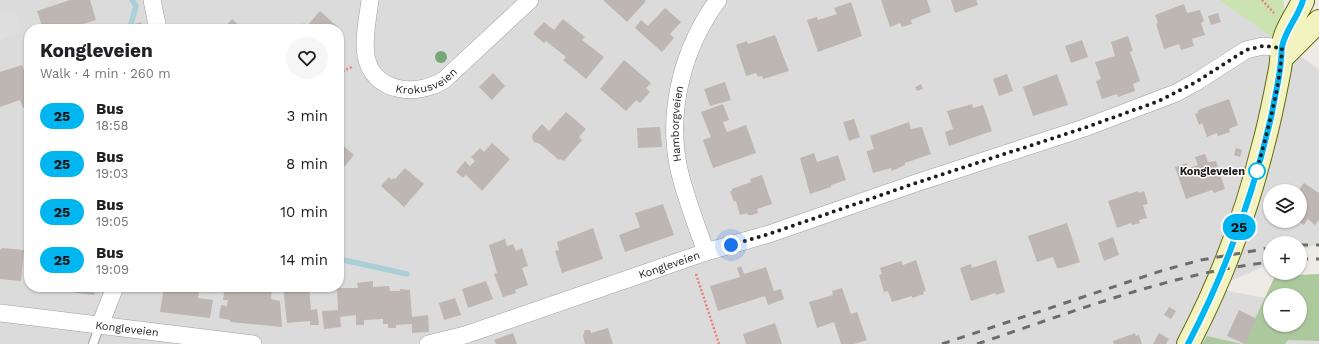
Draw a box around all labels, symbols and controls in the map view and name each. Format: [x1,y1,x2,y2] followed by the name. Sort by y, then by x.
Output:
[286,37,328,79] button: heart
[40,39,153,62] text: Kongleveien
[395,65,459,96] street label: Krokusveien
[40,66,171,81] text: Walk · 4 min · 260 m
[668,84,686,163] street label: Hamborgveien
[96,100,124,118] text: Bus
[287,107,328,125] text: 3 min
[54,108,70,124] text: 25
[96,118,129,133] text: 18:58
[96,148,124,166] text: Bus
[286,155,328,173] text: 8 min
[54,156,70,172] text: 25
[1248,162,1266,180] marker: Kongleveien
[1180,165,1245,178] place label: Kongleveien
[96,166,128,181] text: 19:03
[1263,184,1307,332] map controls
[1263,184,1307,228] button: layers
[96,196,124,214] text: Bus
[280,203,328,221] text: 10 min
[54,204,70,220] text: 25
[96,214,129,229] text: 19:05
[1221,214,1257,240] line badge: 25
[1231,219,1247,235] text: 25
[721,235,741,255] your location
[1263,236,1307,280] button: +
[96,244,124,262] text: Bus
[637,248,701,281] street label: Kongleveien
[280,251,328,269] text: 14 min
[54,252,70,268] text: 25
[96,262,129,277] text: 19:09
[1263,288,1307,332] button: −
[95,318,160,339] street label: Kongleveien

